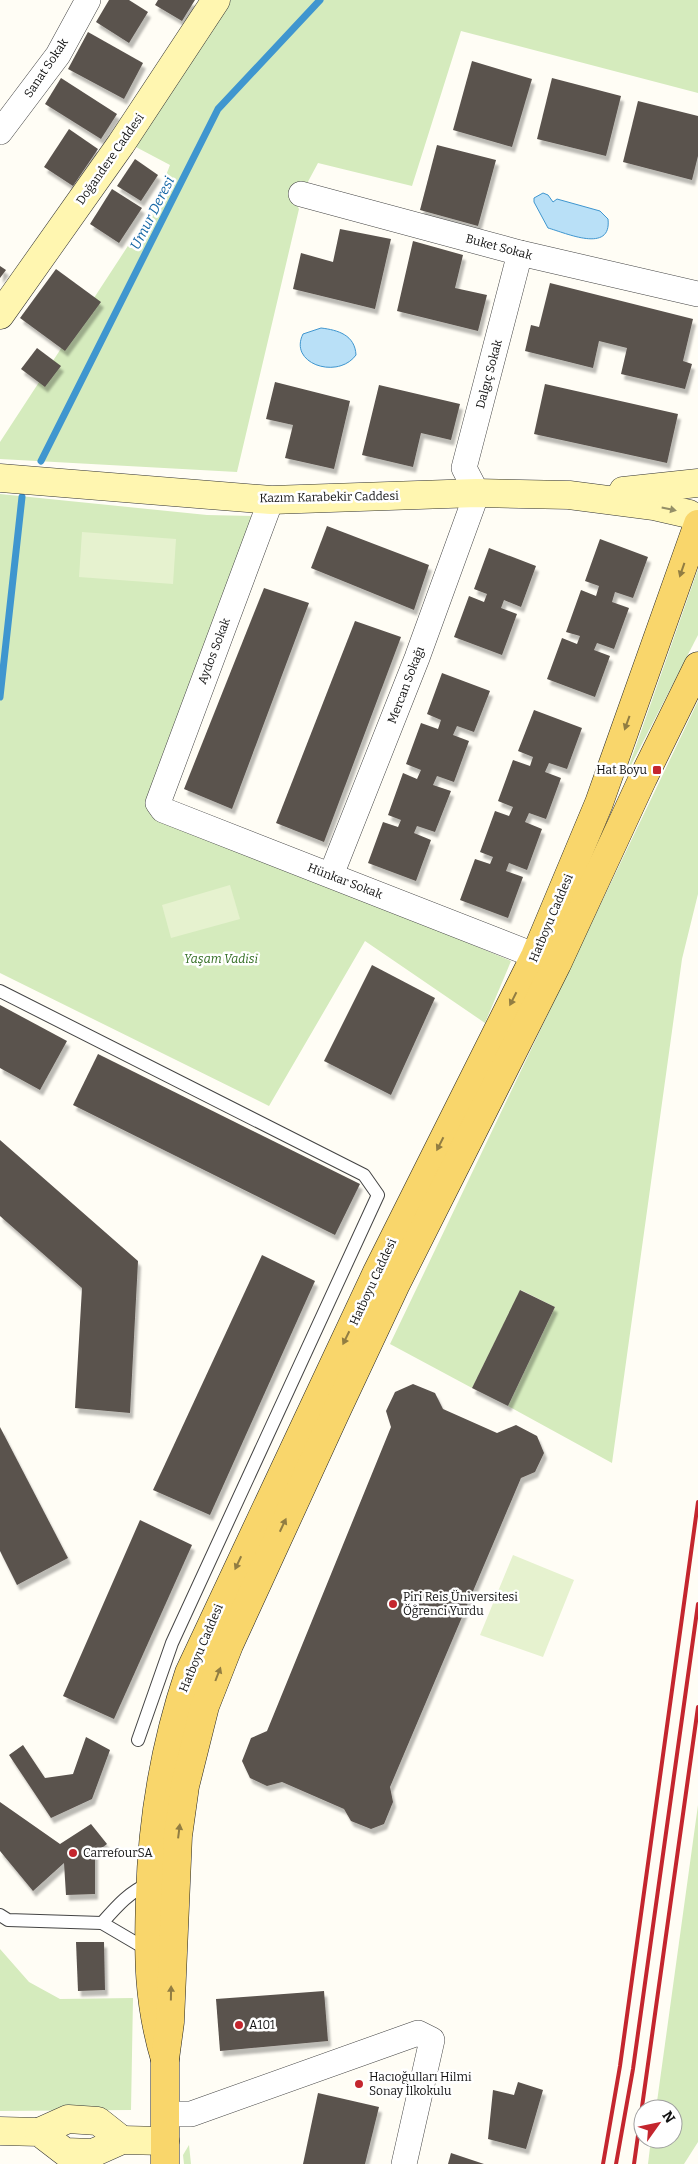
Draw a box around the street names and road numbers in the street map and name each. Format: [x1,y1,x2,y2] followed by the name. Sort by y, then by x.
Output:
[21,36,71,100] street label: Sanat Sokak
[73,110,147,207] street label: Doğandere Caddesi
[464,231,534,263] street label: Buket Sokak
[473,338,505,410] street label: Dalgıç Sokak
[259,489,399,505] street label: Kazım Karabekir Caddesi
[195,616,233,686] street label: Aydos Sokak
[385,644,427,726] street label: Mercan Sokağı
[306,860,385,902] street label: Hünkar Sokak
[526,872,576,964] street label: Hatboyu Caddesi
[347,1236,399,1328] street label: Hatboyu Caddesi
[176,1602,226,1694] street label: Hatboyu Caddesi

